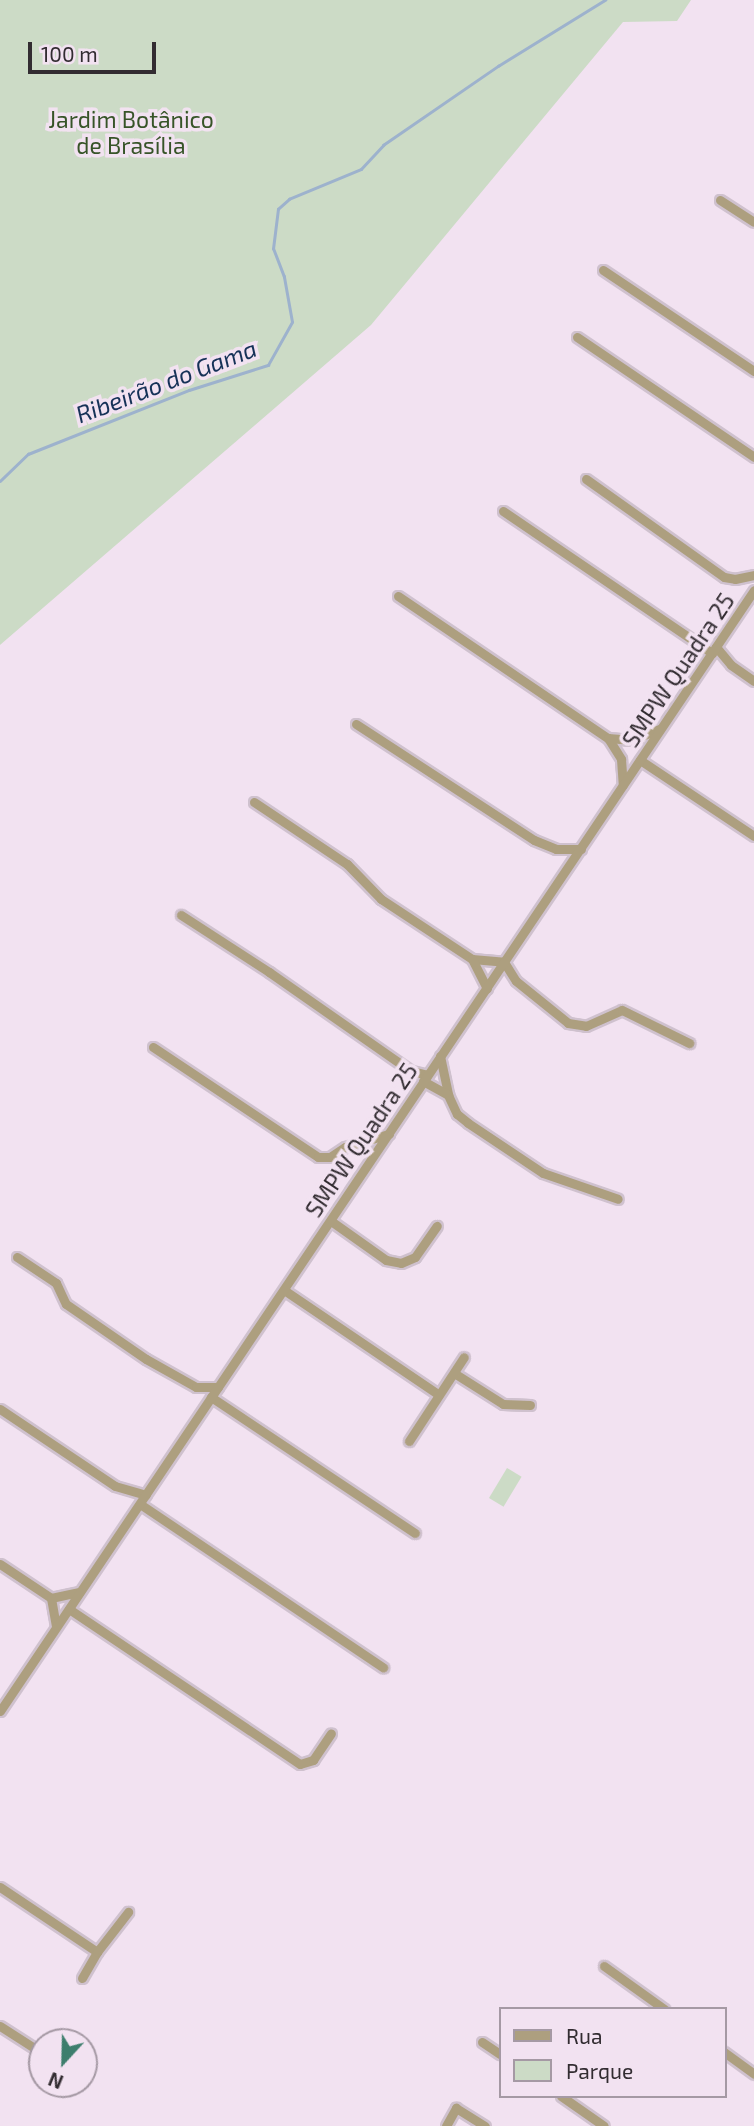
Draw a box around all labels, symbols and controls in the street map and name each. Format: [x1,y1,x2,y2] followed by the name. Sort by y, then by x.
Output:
[32,28,159,72] scale bar
[41,41,98,66] text: 100 m
[48,105,214,159] park label: Jardim Botânico de Brasília
[72,333,260,429] water label: Ribeirão do Gama
[616,588,740,752] street label: SMPW Quadra 25
[299,1058,423,1222] street label: SMPW Quadra 25
[498,2007,726,2098] legend
[566,2023,602,2048] text: Rua
[28,2028,98,2098] north arrow
[566,2058,633,2083] text: Parque
[45,2068,66,2094] text: N

